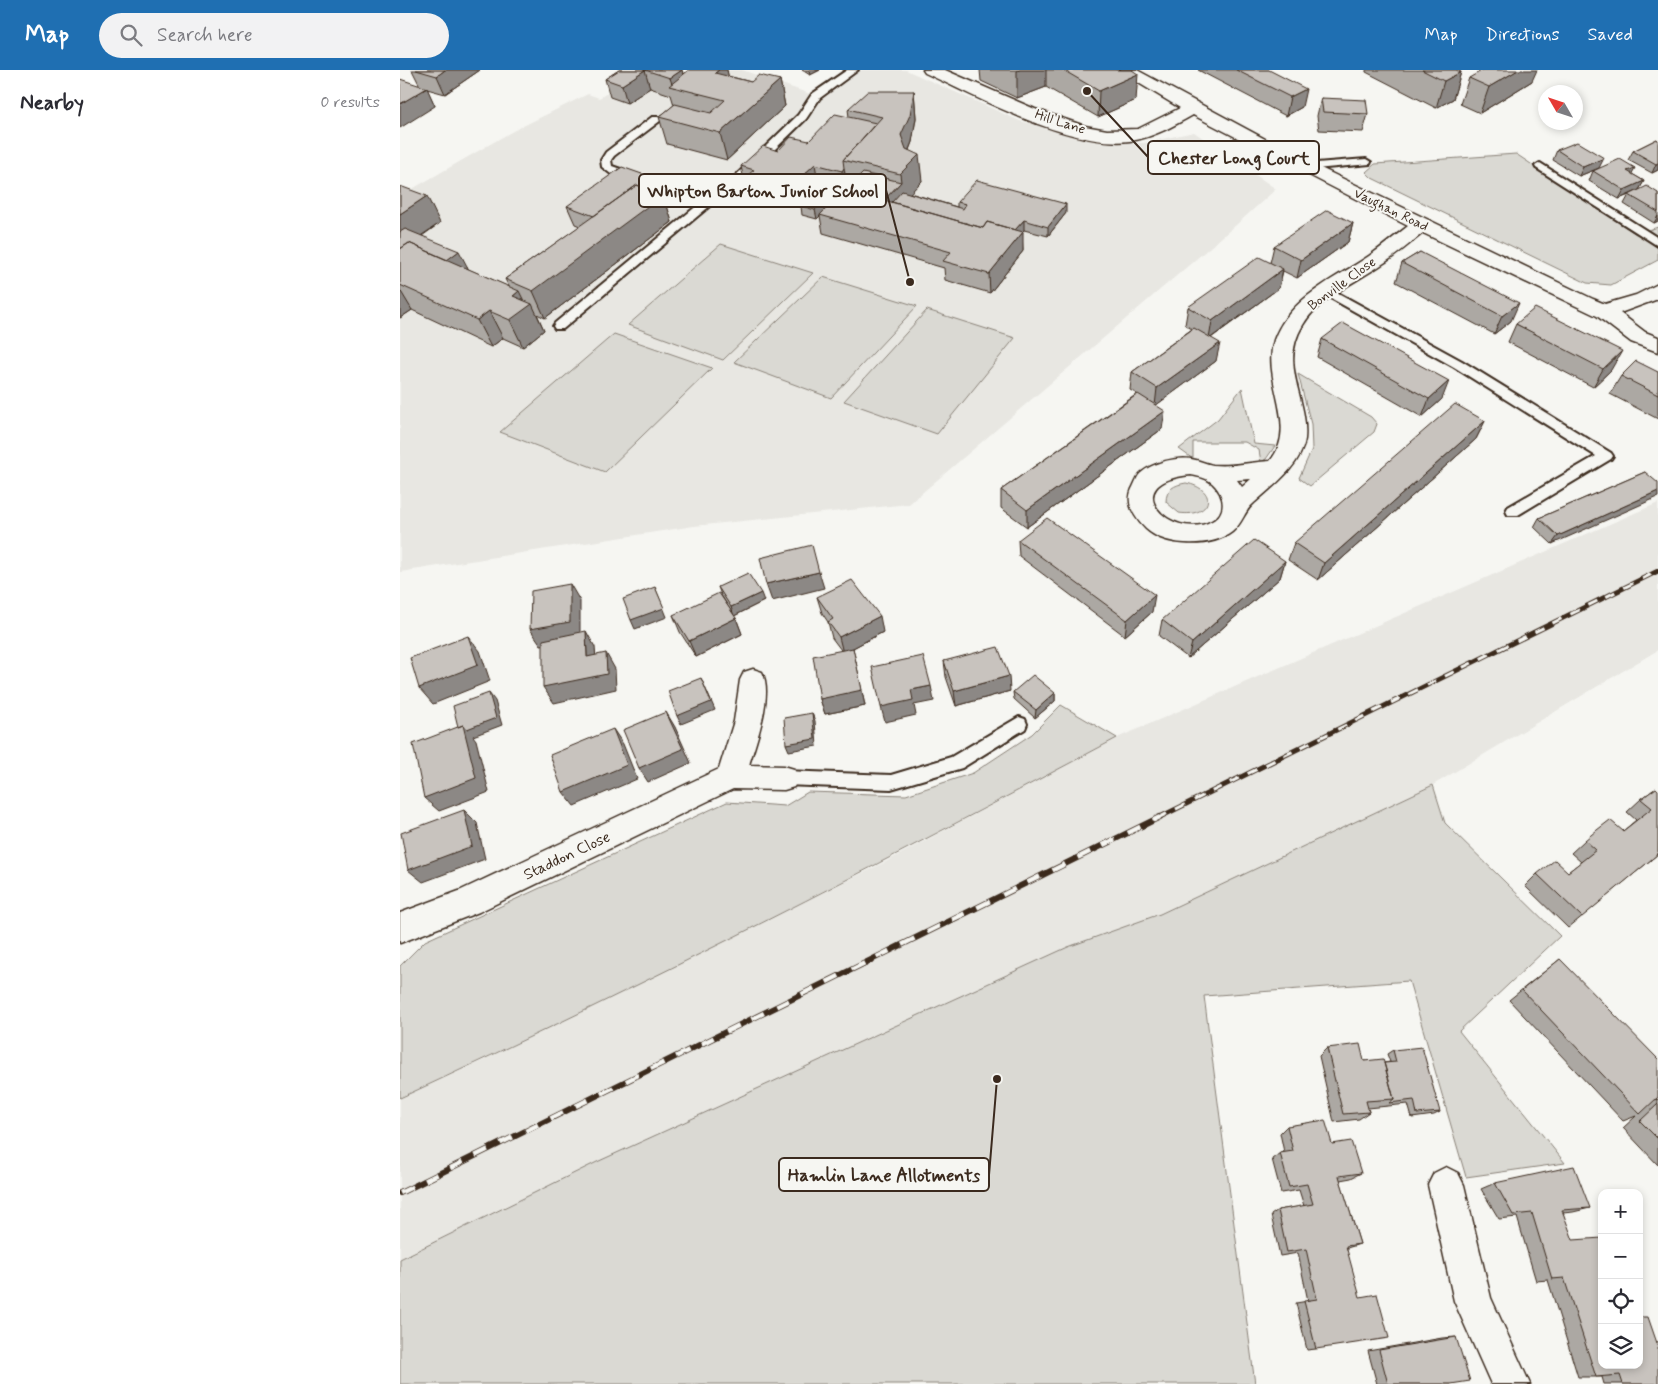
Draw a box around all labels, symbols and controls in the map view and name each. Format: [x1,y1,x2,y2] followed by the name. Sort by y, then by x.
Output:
[99,13,449,58] search box
[25,20,69,51] text: Map
[117,21,145,49] icon: search
[157,23,253,48] text: Search here
[1425,23,1458,47] text: Map
[1486,23,1560,47] text: Directions
[1588,23,1633,47] text: Saved
[1538,85,1583,130] north arrow
[20,89,84,117] text: Nearby
[320,92,380,113] text: 0 results
[1032,105,1088,139] street label: Hill Lane
[1148,141,1319,174] callout: Chester Long Court
[1158,147,1311,171] text: Chester Long Court
[639,174,886,207] callout: Whipton Barton Junior School
[646,180,879,204] text: Whipton Barton Junior School
[1350,184,1431,238] street label: Vaughan Road
[1304,253,1380,315] street label: Bonville Close
[520,827,614,885] street label: Staddon Close
[779,1158,989,1191] callout: Hamlin Lane Allotments
[788,1164,980,1188] text: Hamlin Lane Allotments
[1598,1189,1643,1369] map controls
[1598,1189,1643,1234] button: +
[1598,1234,1643,1279] button: −
[1598,1279,1643,1324] button: locate
[1598,1324,1643,1369] button: layers

